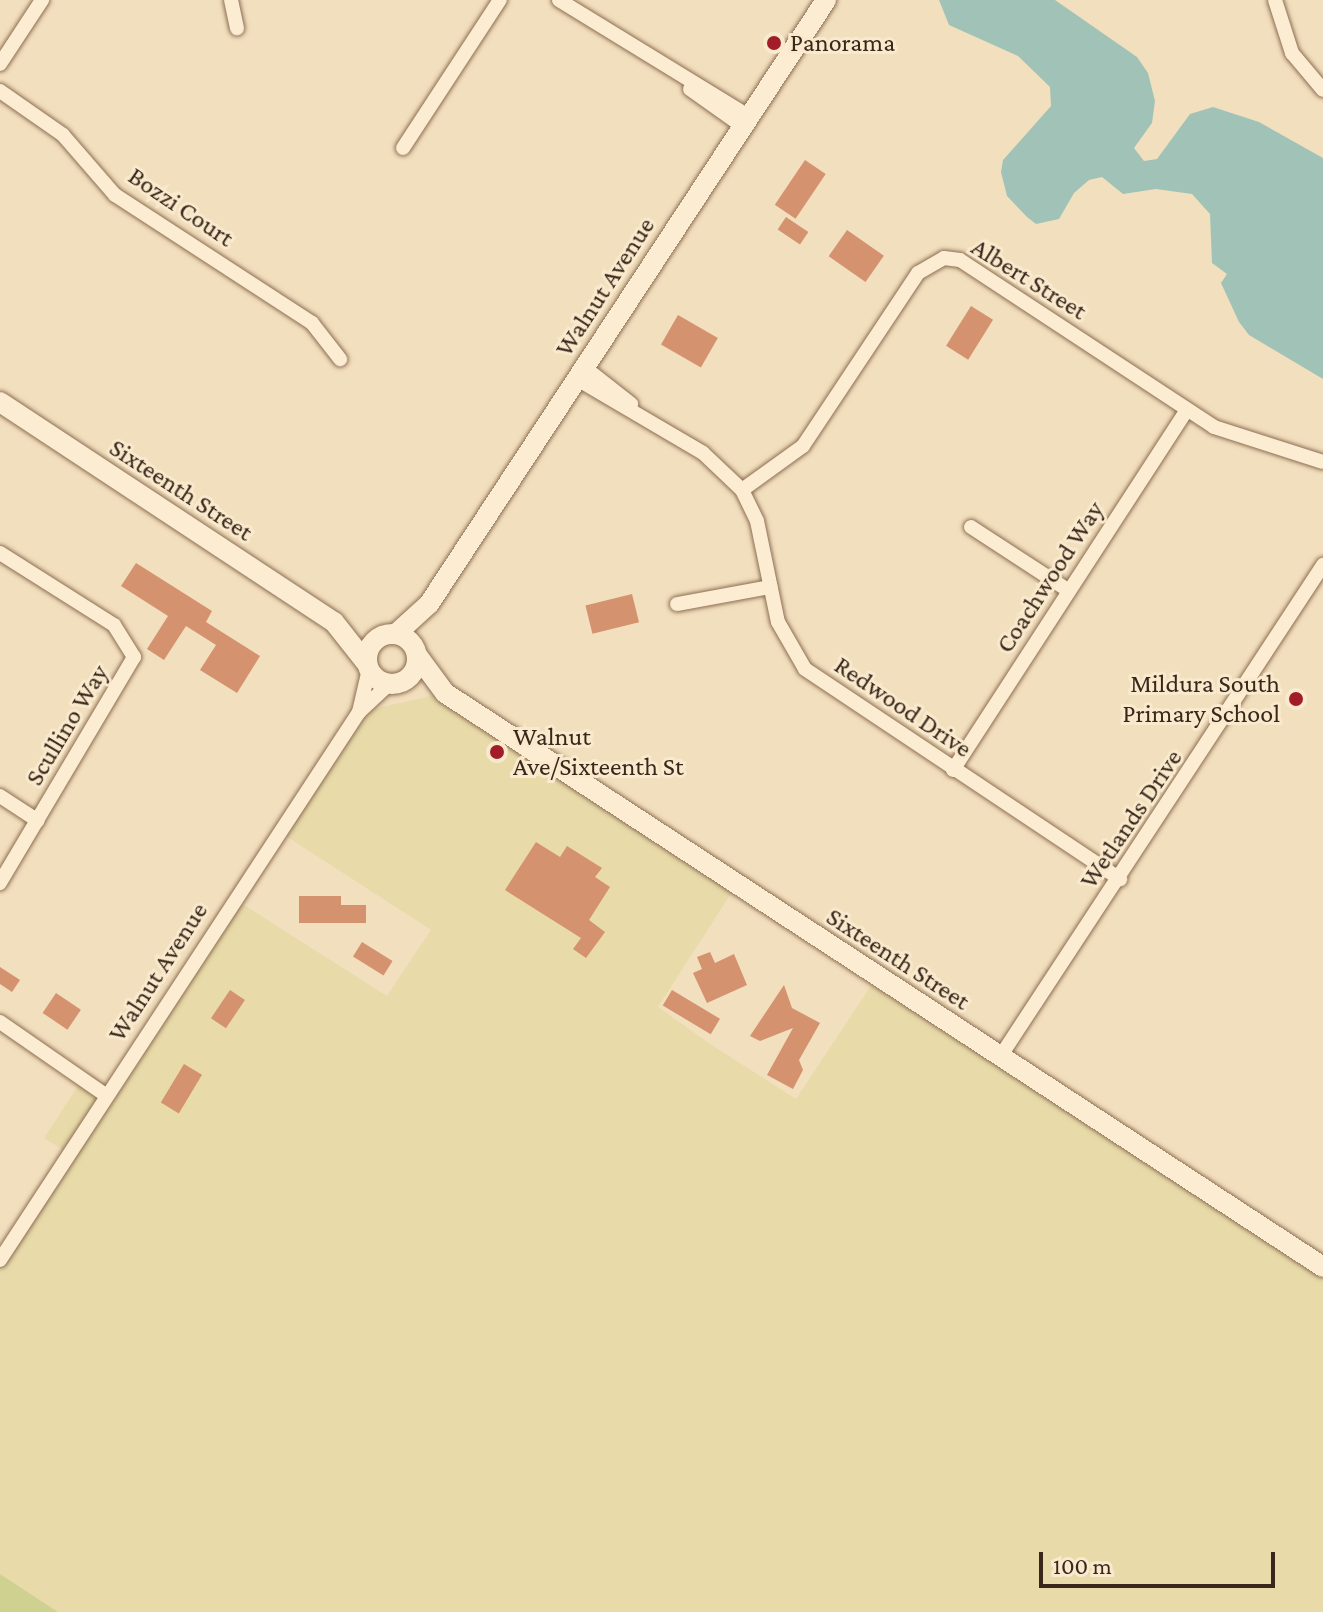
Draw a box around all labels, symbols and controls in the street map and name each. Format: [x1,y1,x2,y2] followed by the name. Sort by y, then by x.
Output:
[790,27,895,59] place label: Panorama
[765,34,783,52] marker: Panorama
[122,160,240,254] street label: Bozzi Court
[549,212,661,362] street label: Walnut Avenue
[966,231,1092,327] street label: Albert Street
[104,432,258,548] street label: Sixteenth Street
[989,495,1111,659] street label: Coachwood Way
[828,650,978,764] street label: Redwood Drive
[19,659,115,791] street label: Scullino Way
[1122,668,1280,730] place label: Mildura South Primary School
[1287,690,1305,708] marker: Mildura South Primary School
[513,721,684,782] place label: Walnut Ave/Sixteenth St
[488,743,506,761] marker: Walnut Ave/Sixteenth St
[1073,744,1189,894] street label: Wetlands Drive
[102,897,214,1047] street label: Walnut Avenue
[821,901,975,1017] street label: Sixteenth Street
[1043,1536,1279,1586] scale bar
[1053,1552,1112,1579] text: 100 m

